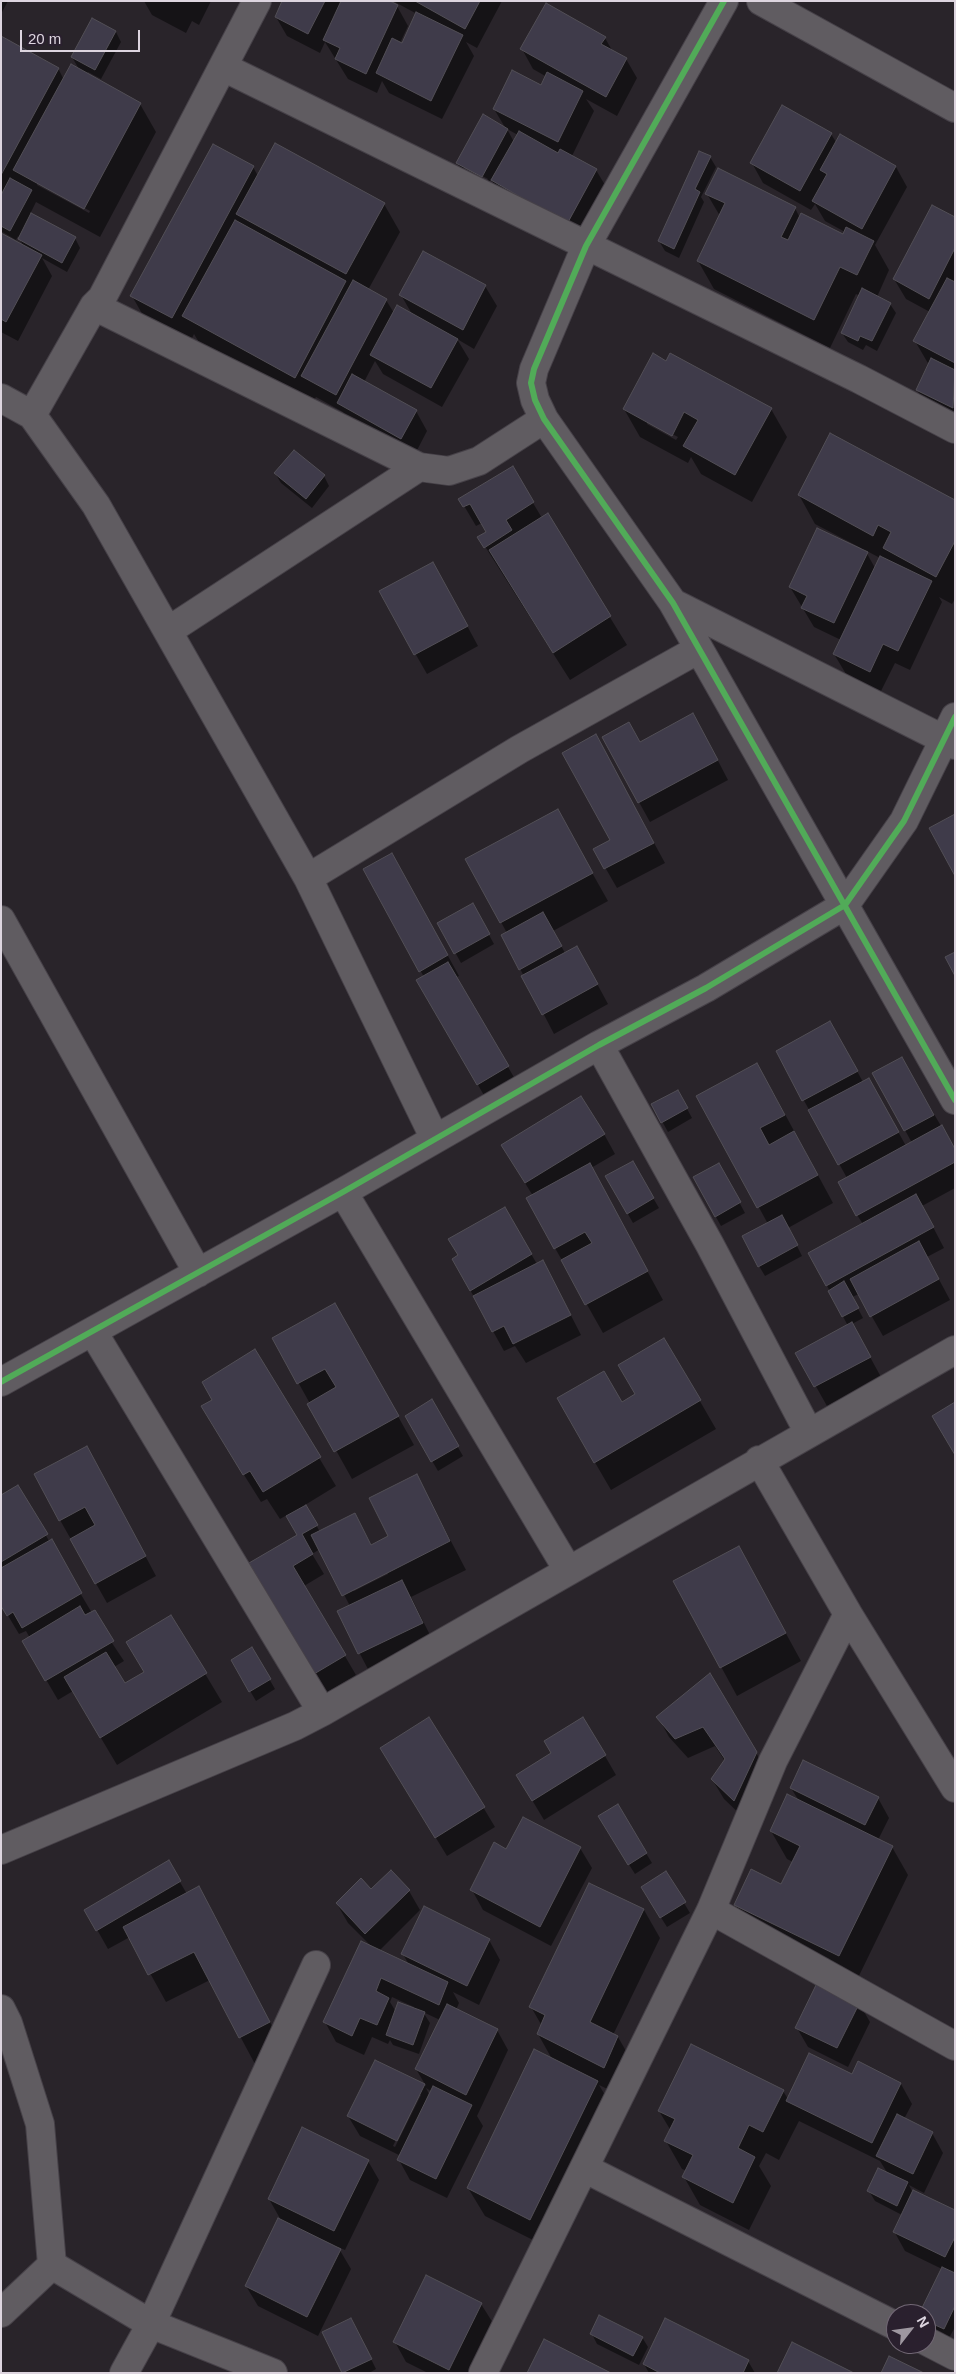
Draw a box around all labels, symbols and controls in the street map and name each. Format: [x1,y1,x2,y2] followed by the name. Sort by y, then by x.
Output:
[22,20,142,52] scale bar
[28,30,61,47] text: 20 m
[886,2304,936,2354] north arrow
[914,2314,933,2330] text: N

